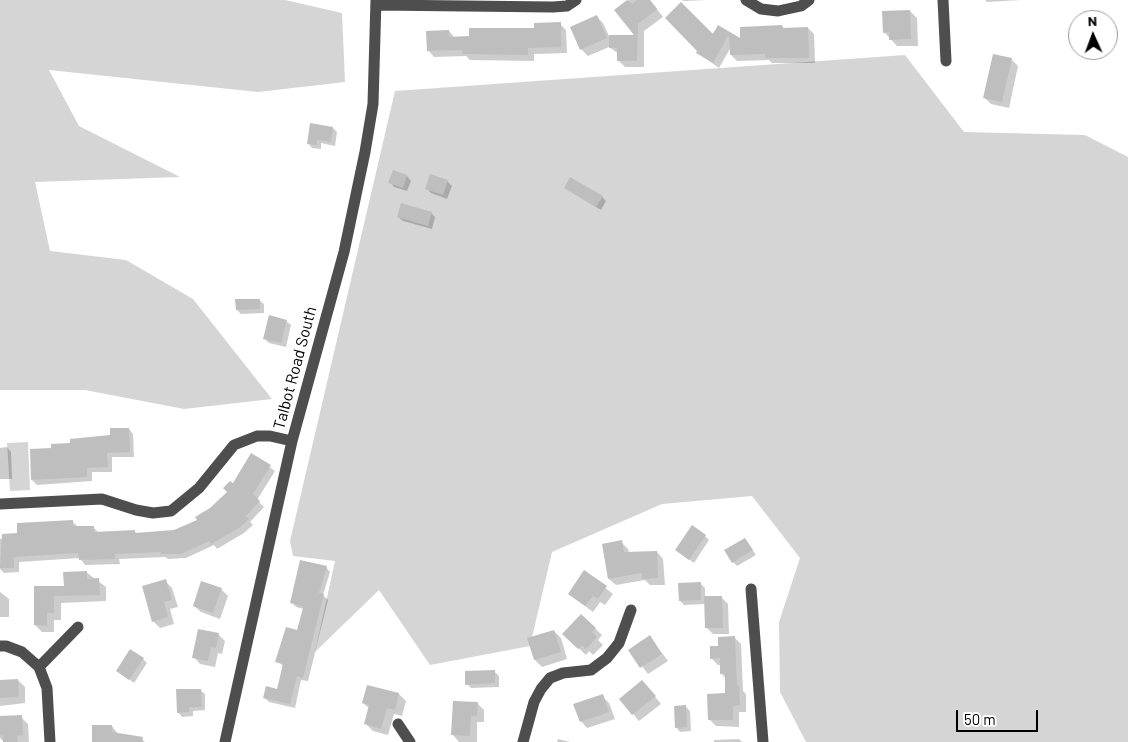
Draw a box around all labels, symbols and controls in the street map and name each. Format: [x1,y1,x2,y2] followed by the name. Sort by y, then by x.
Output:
[1068,10,1118,60] north arrow
[1088,12,1097,29] text: N
[269,304,321,432] street label: Talbot Road South
[958,700,1040,732] scale bar
[964,710,996,728] text: 50 m

